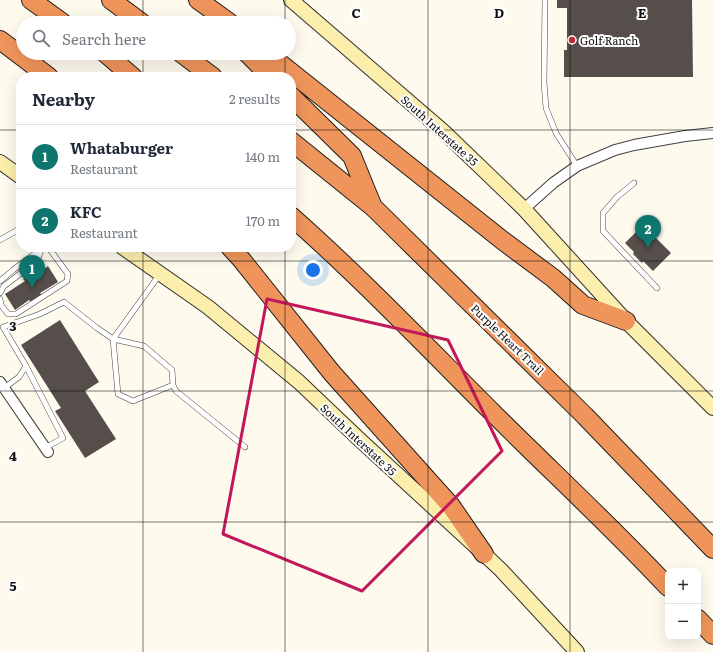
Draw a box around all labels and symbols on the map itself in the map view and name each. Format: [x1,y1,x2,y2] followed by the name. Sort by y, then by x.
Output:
[351,3,361,22] text: C
[494,3,504,22] text: D
[638,3,647,22] text: E
[580,32,638,48] place label: Golf Ranch
[567,35,577,45] marker: Golf Ranch
[398,91,482,169] street label: South Interstate 35
[635,215,661,248] pin: 2
[19,255,45,288] pin: 1
[303,260,323,280] your location
[468,300,548,378] street label: Purple Heart Trail
[9,316,17,335] text: 3
[317,399,401,479] street label: South Interstate 35
[9,446,17,465] text: 4
[9,576,17,595] text: 5

